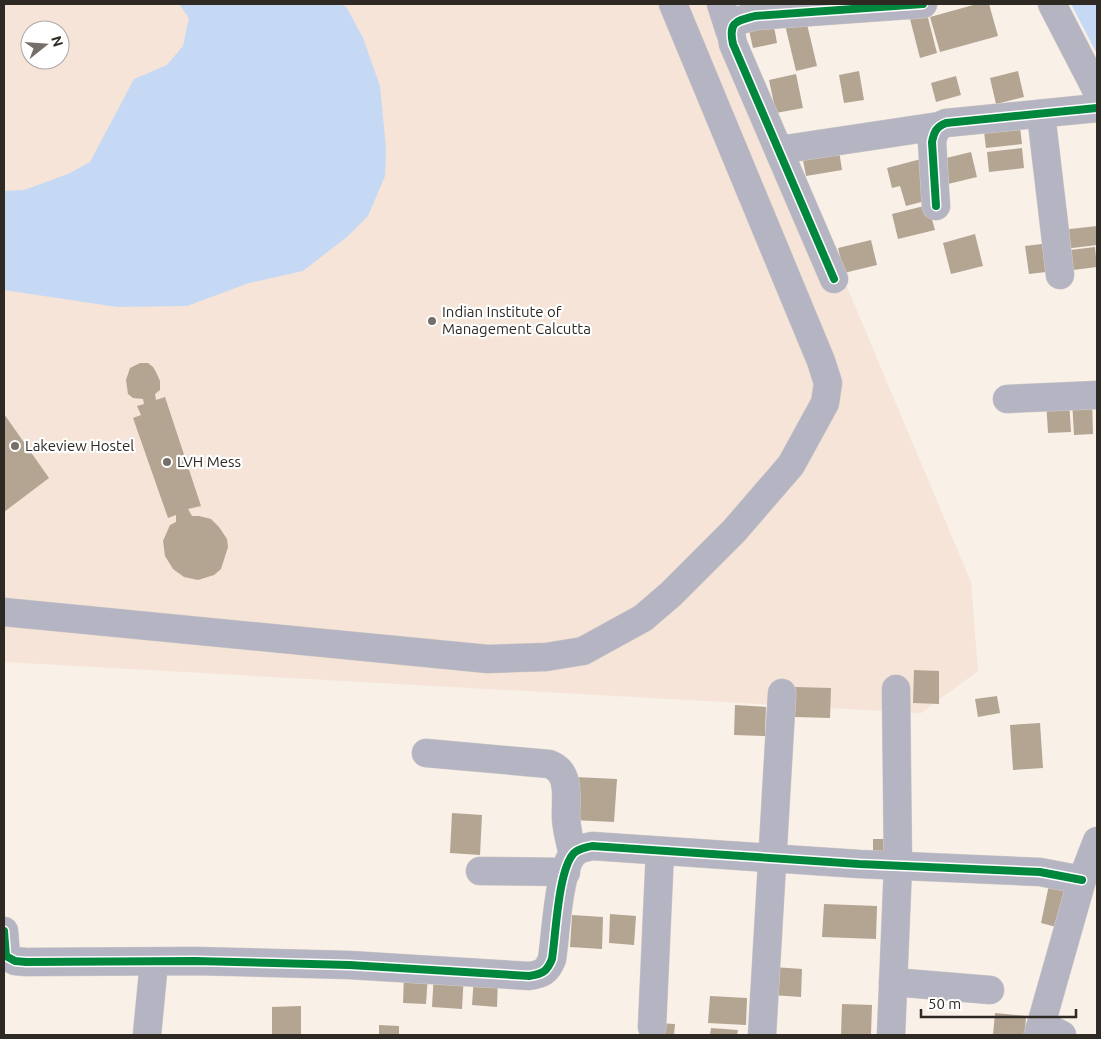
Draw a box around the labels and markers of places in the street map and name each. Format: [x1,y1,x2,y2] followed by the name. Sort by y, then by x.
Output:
[442,303,591,337] place label: Indian Institute of Management Calcutta
[426,315,438,327] marker: Indian Institute of Management Calcutta
[25,437,134,454] place label: Lakeview Hostel
[9,440,21,452] marker: Lakeview Hostel
[177,453,241,470] place label: LVH Mess
[161,456,173,468] marker: LVH Mess

